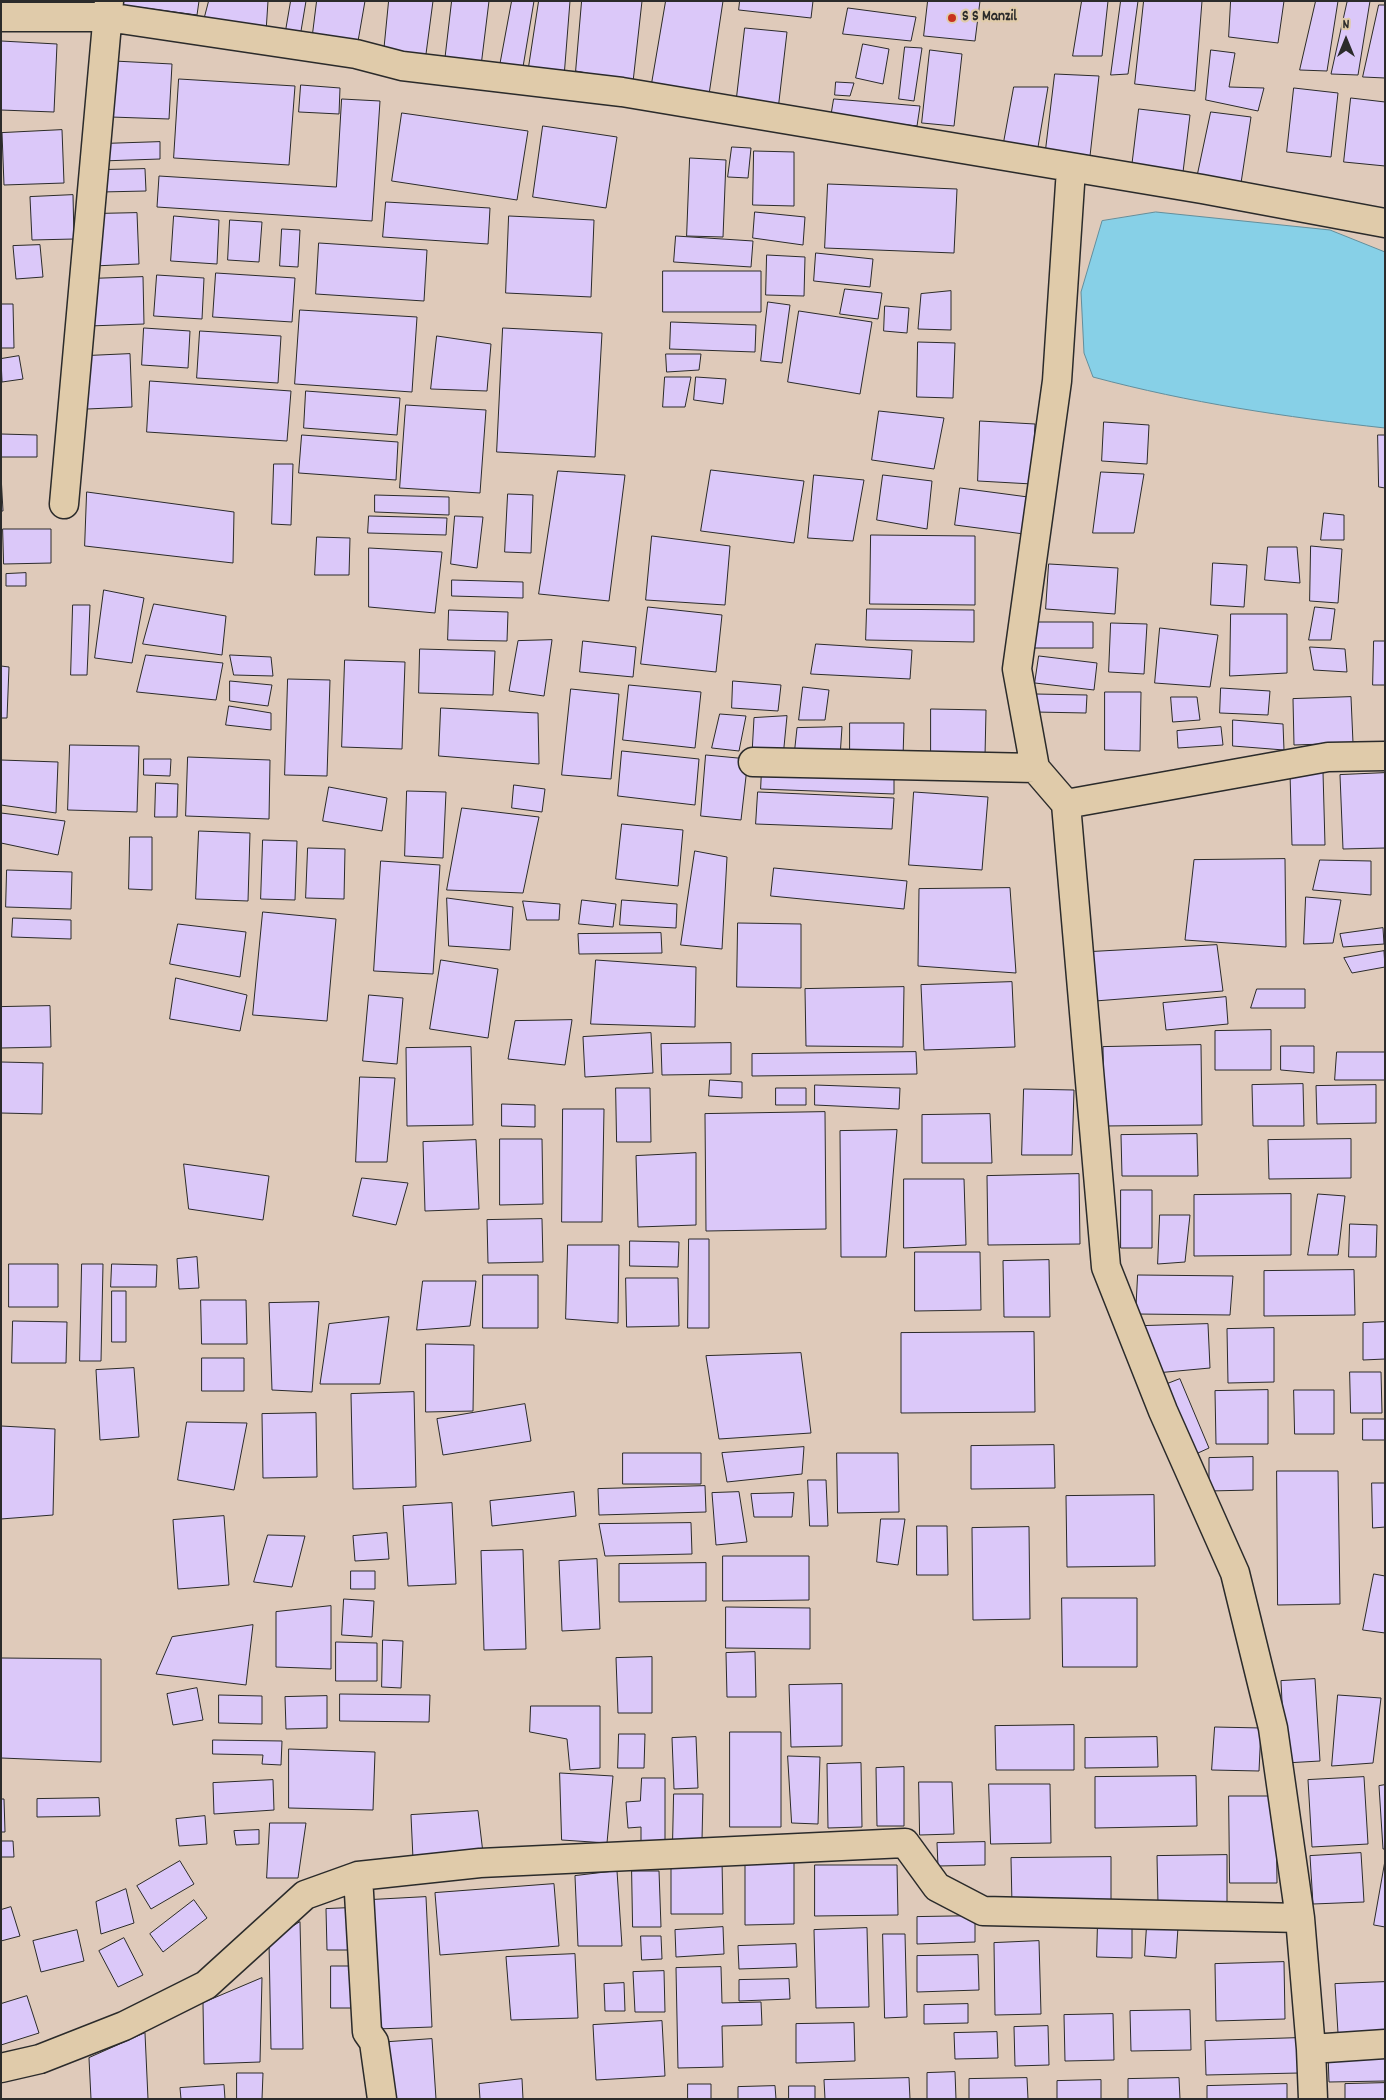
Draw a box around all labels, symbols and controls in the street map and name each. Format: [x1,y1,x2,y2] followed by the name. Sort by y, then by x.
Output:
[962,9,1017,27] place label: S S Manzil
[946,12,958,24] marker: S S Manzil
[1321,15,1371,65] north arrow
[1343,15,1349,35] text: N

